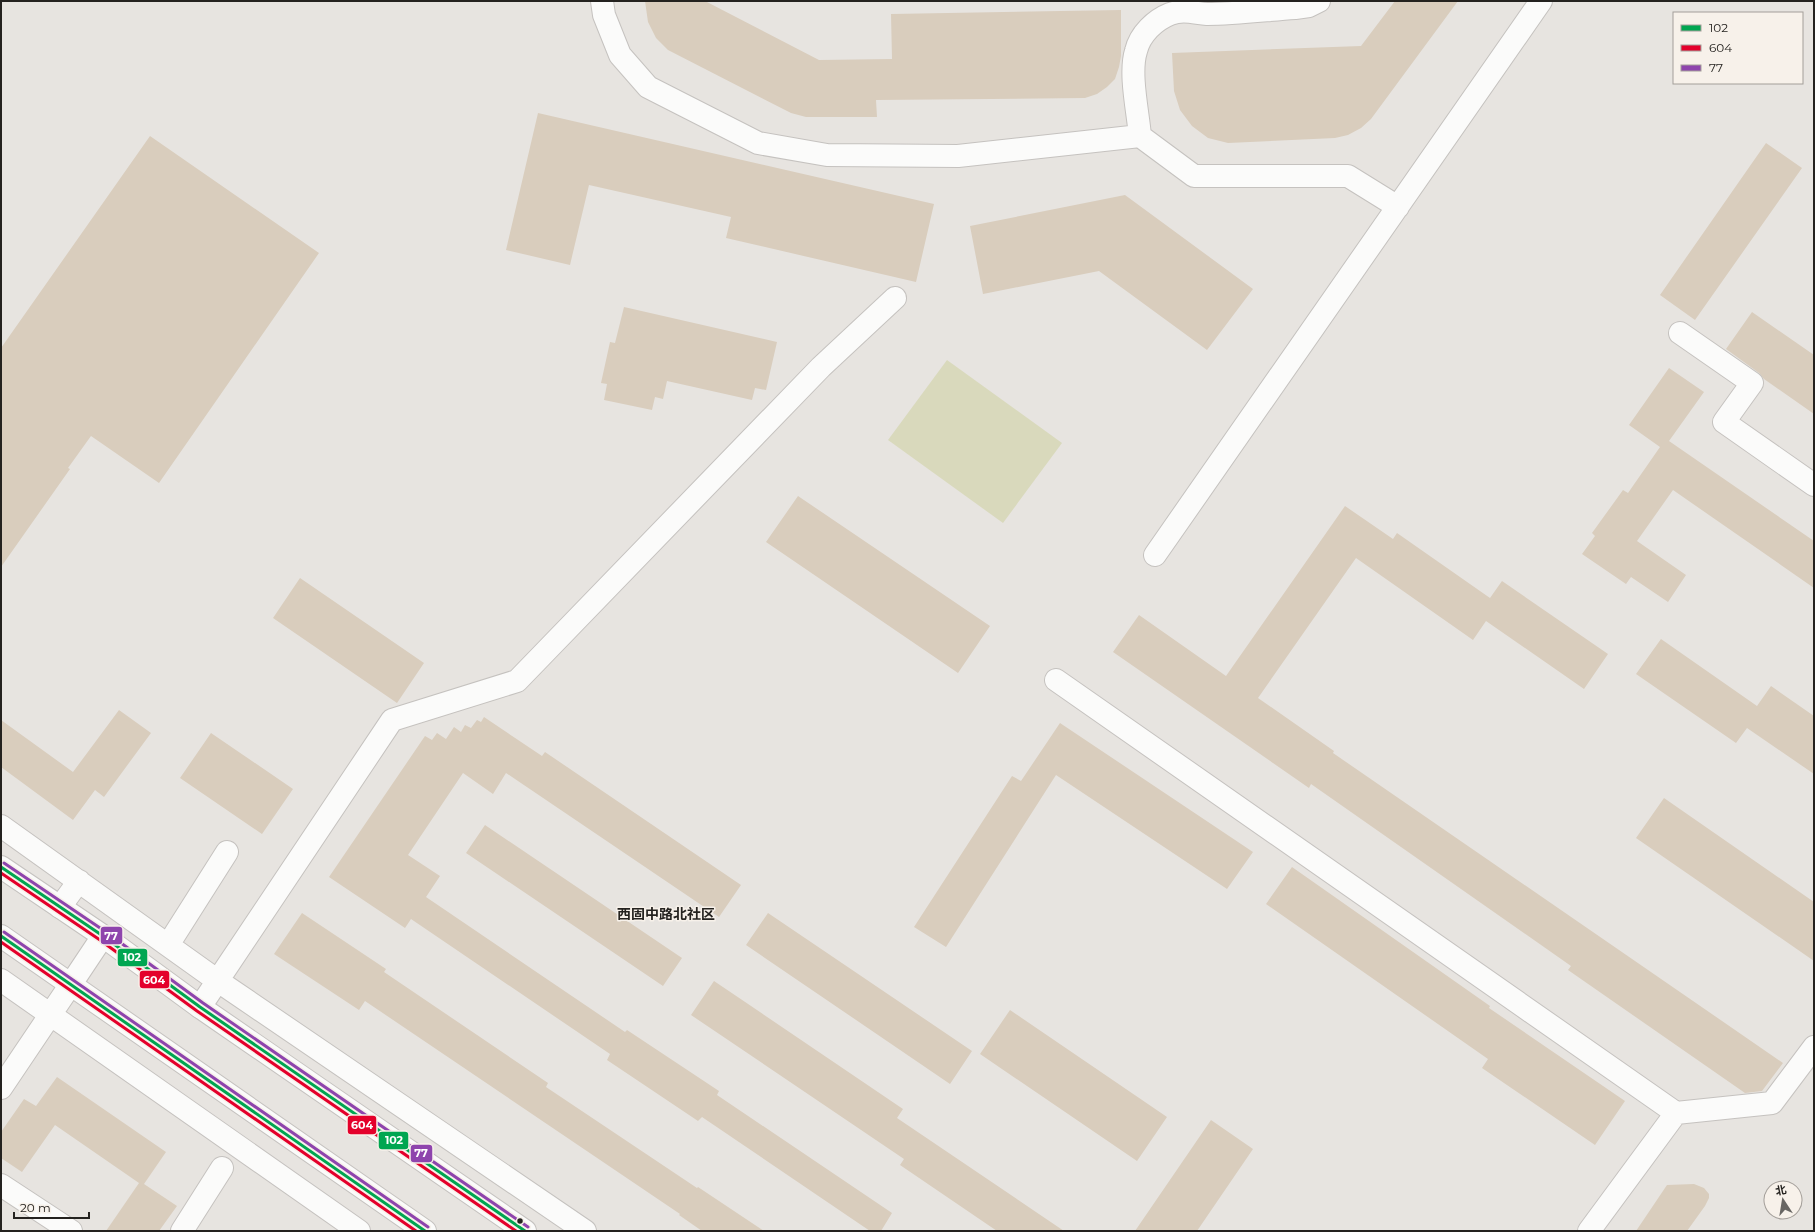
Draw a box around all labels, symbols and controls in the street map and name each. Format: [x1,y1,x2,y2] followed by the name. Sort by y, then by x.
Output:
[1673,12,1803,84] legend
[1709,20,1728,35] text: 102
[1709,40,1732,55] text: 604
[1709,60,1723,75] text: 77
[617,905,715,923] district label: 西固中路北社区
[100,926,123,945] line badge: 77
[104,929,118,943] text: 77
[117,948,148,967] line badge: 102
[123,950,142,964] text: 102
[139,970,170,989] line badge: 604
[143,973,165,987] text: 604
[347,1115,377,1135] line badge: 604
[351,1118,373,1132] text: 604
[378,1131,409,1150] line badge: 102
[385,1133,404,1147] text: 102
[410,1144,433,1163] line badge: 77
[414,1146,428,1160] text: 77
[1763,1180,1803,1220] north arrow
[1774,1182,1788,1198] text: 北
[14,1194,89,1220] scale bar
[20,1200,51,1215] text: 20 m
[515,1216,525,1226] unlabelled marker

